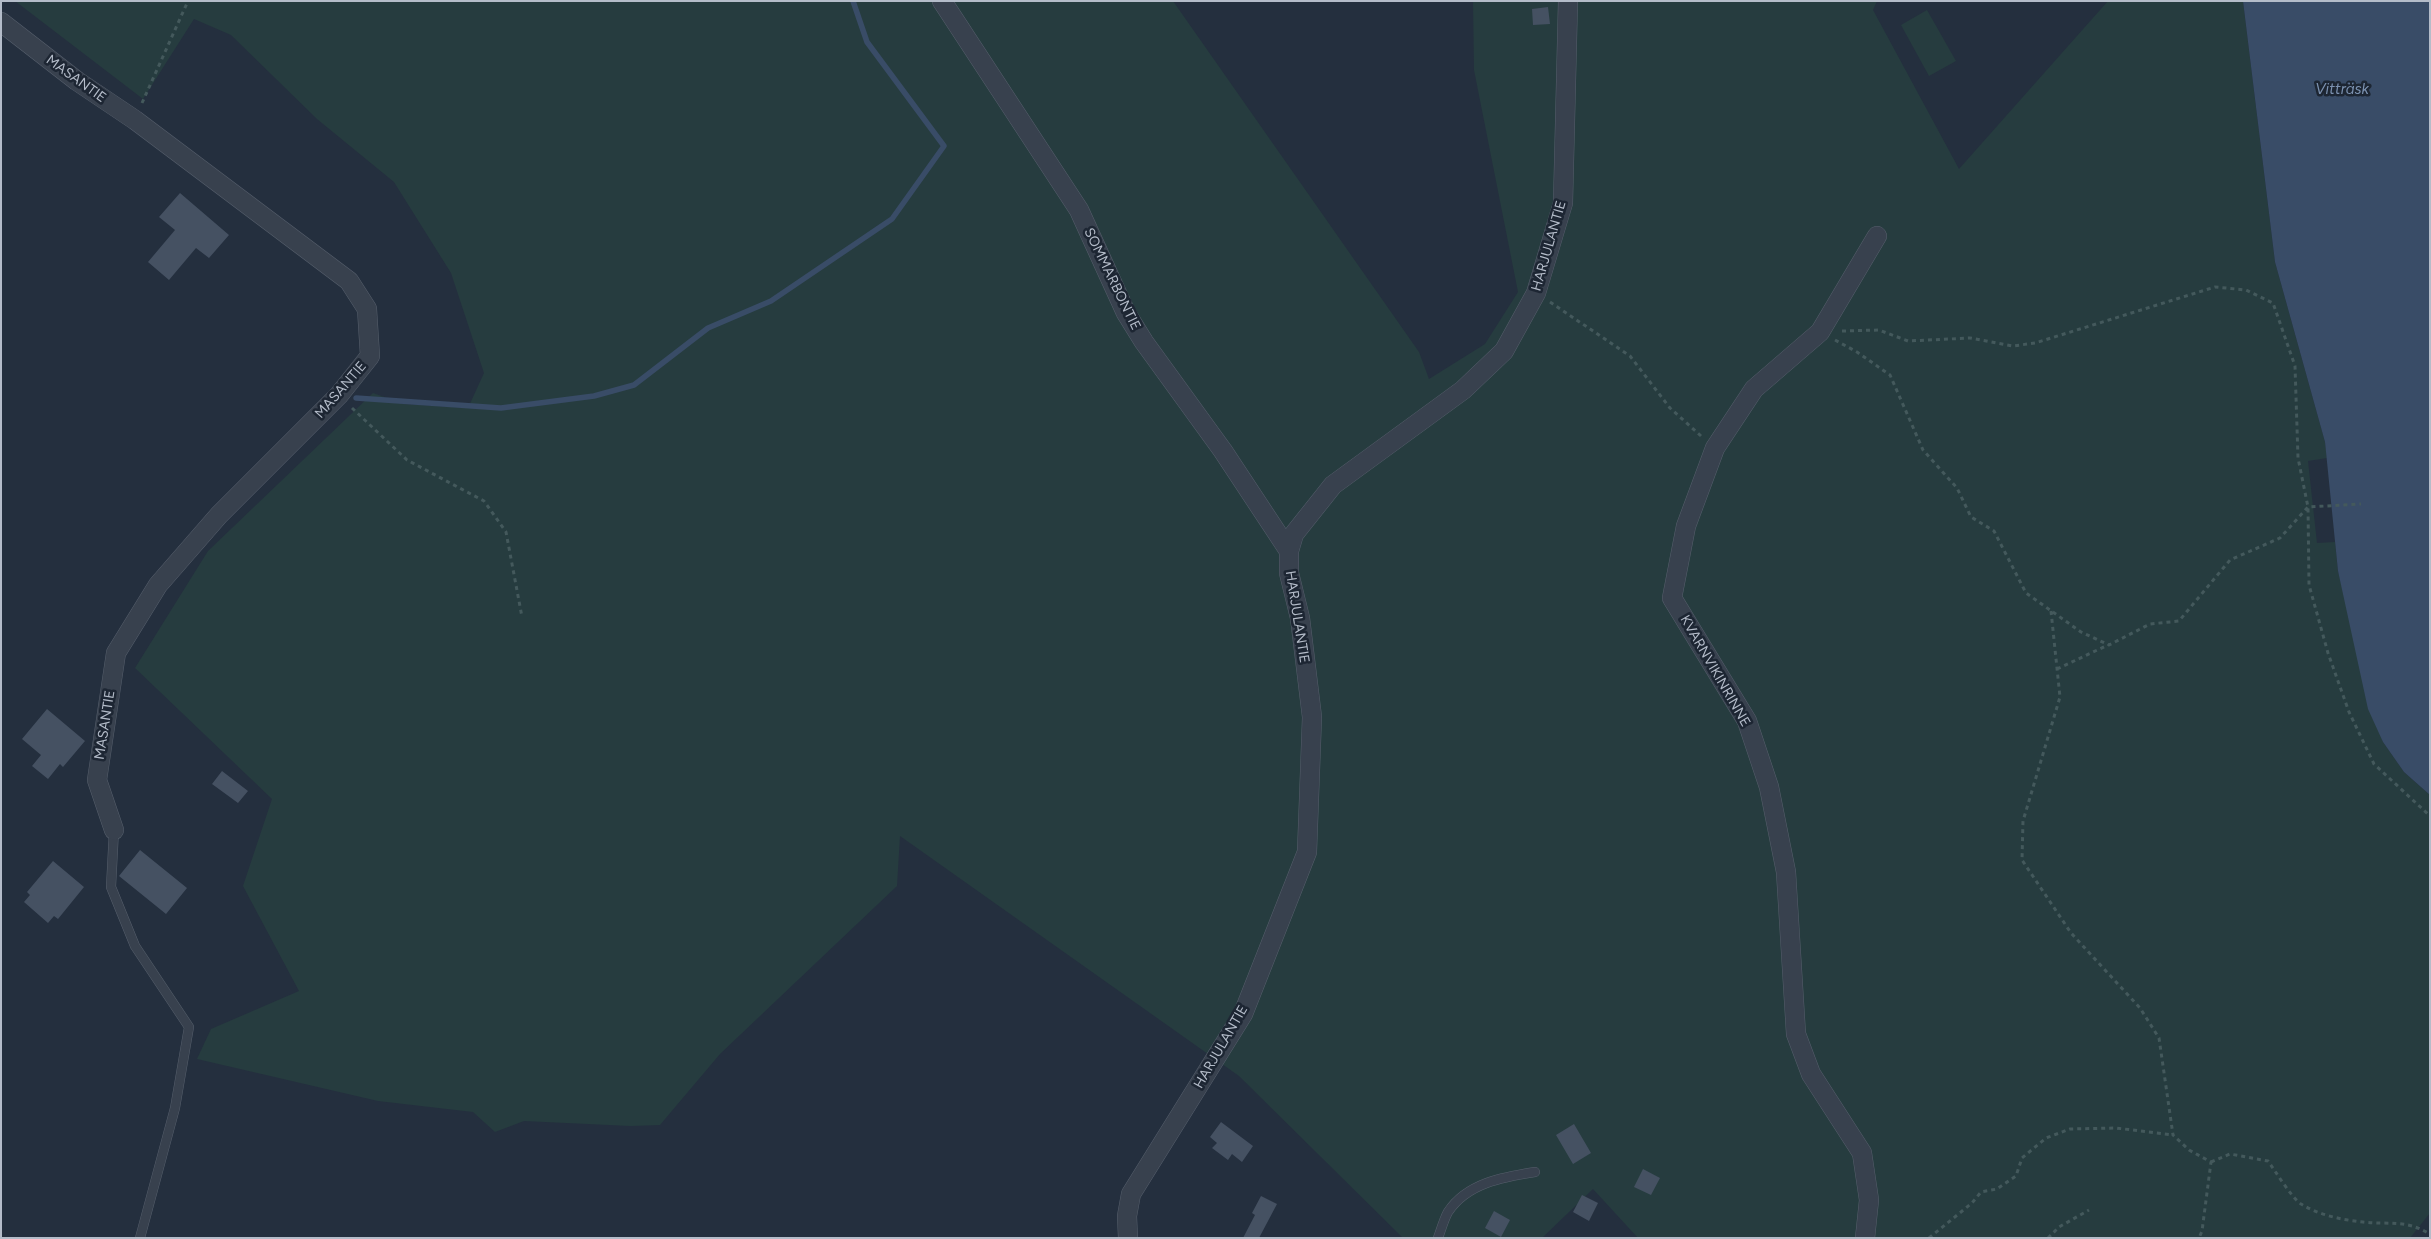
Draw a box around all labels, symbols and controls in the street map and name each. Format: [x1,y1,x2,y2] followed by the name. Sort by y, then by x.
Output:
[43,52,109,106] street label: MASANTIE
[2315,81,2369,99] water label: Vitträsk
[1528,199,1570,293] street label: HARJULANTIE
[1080,225,1144,333] street label: SOMMARBONTIE
[312,358,370,422] street label: MASANTIE
[1281,570,1313,664] street label: HARJULANTIE
[1676,612,1754,730] street label: KVARNVIKINRINNE
[91,689,119,761] street label: MASANTIE
[1190,1002,1252,1092] street label: HARJULANTIE

